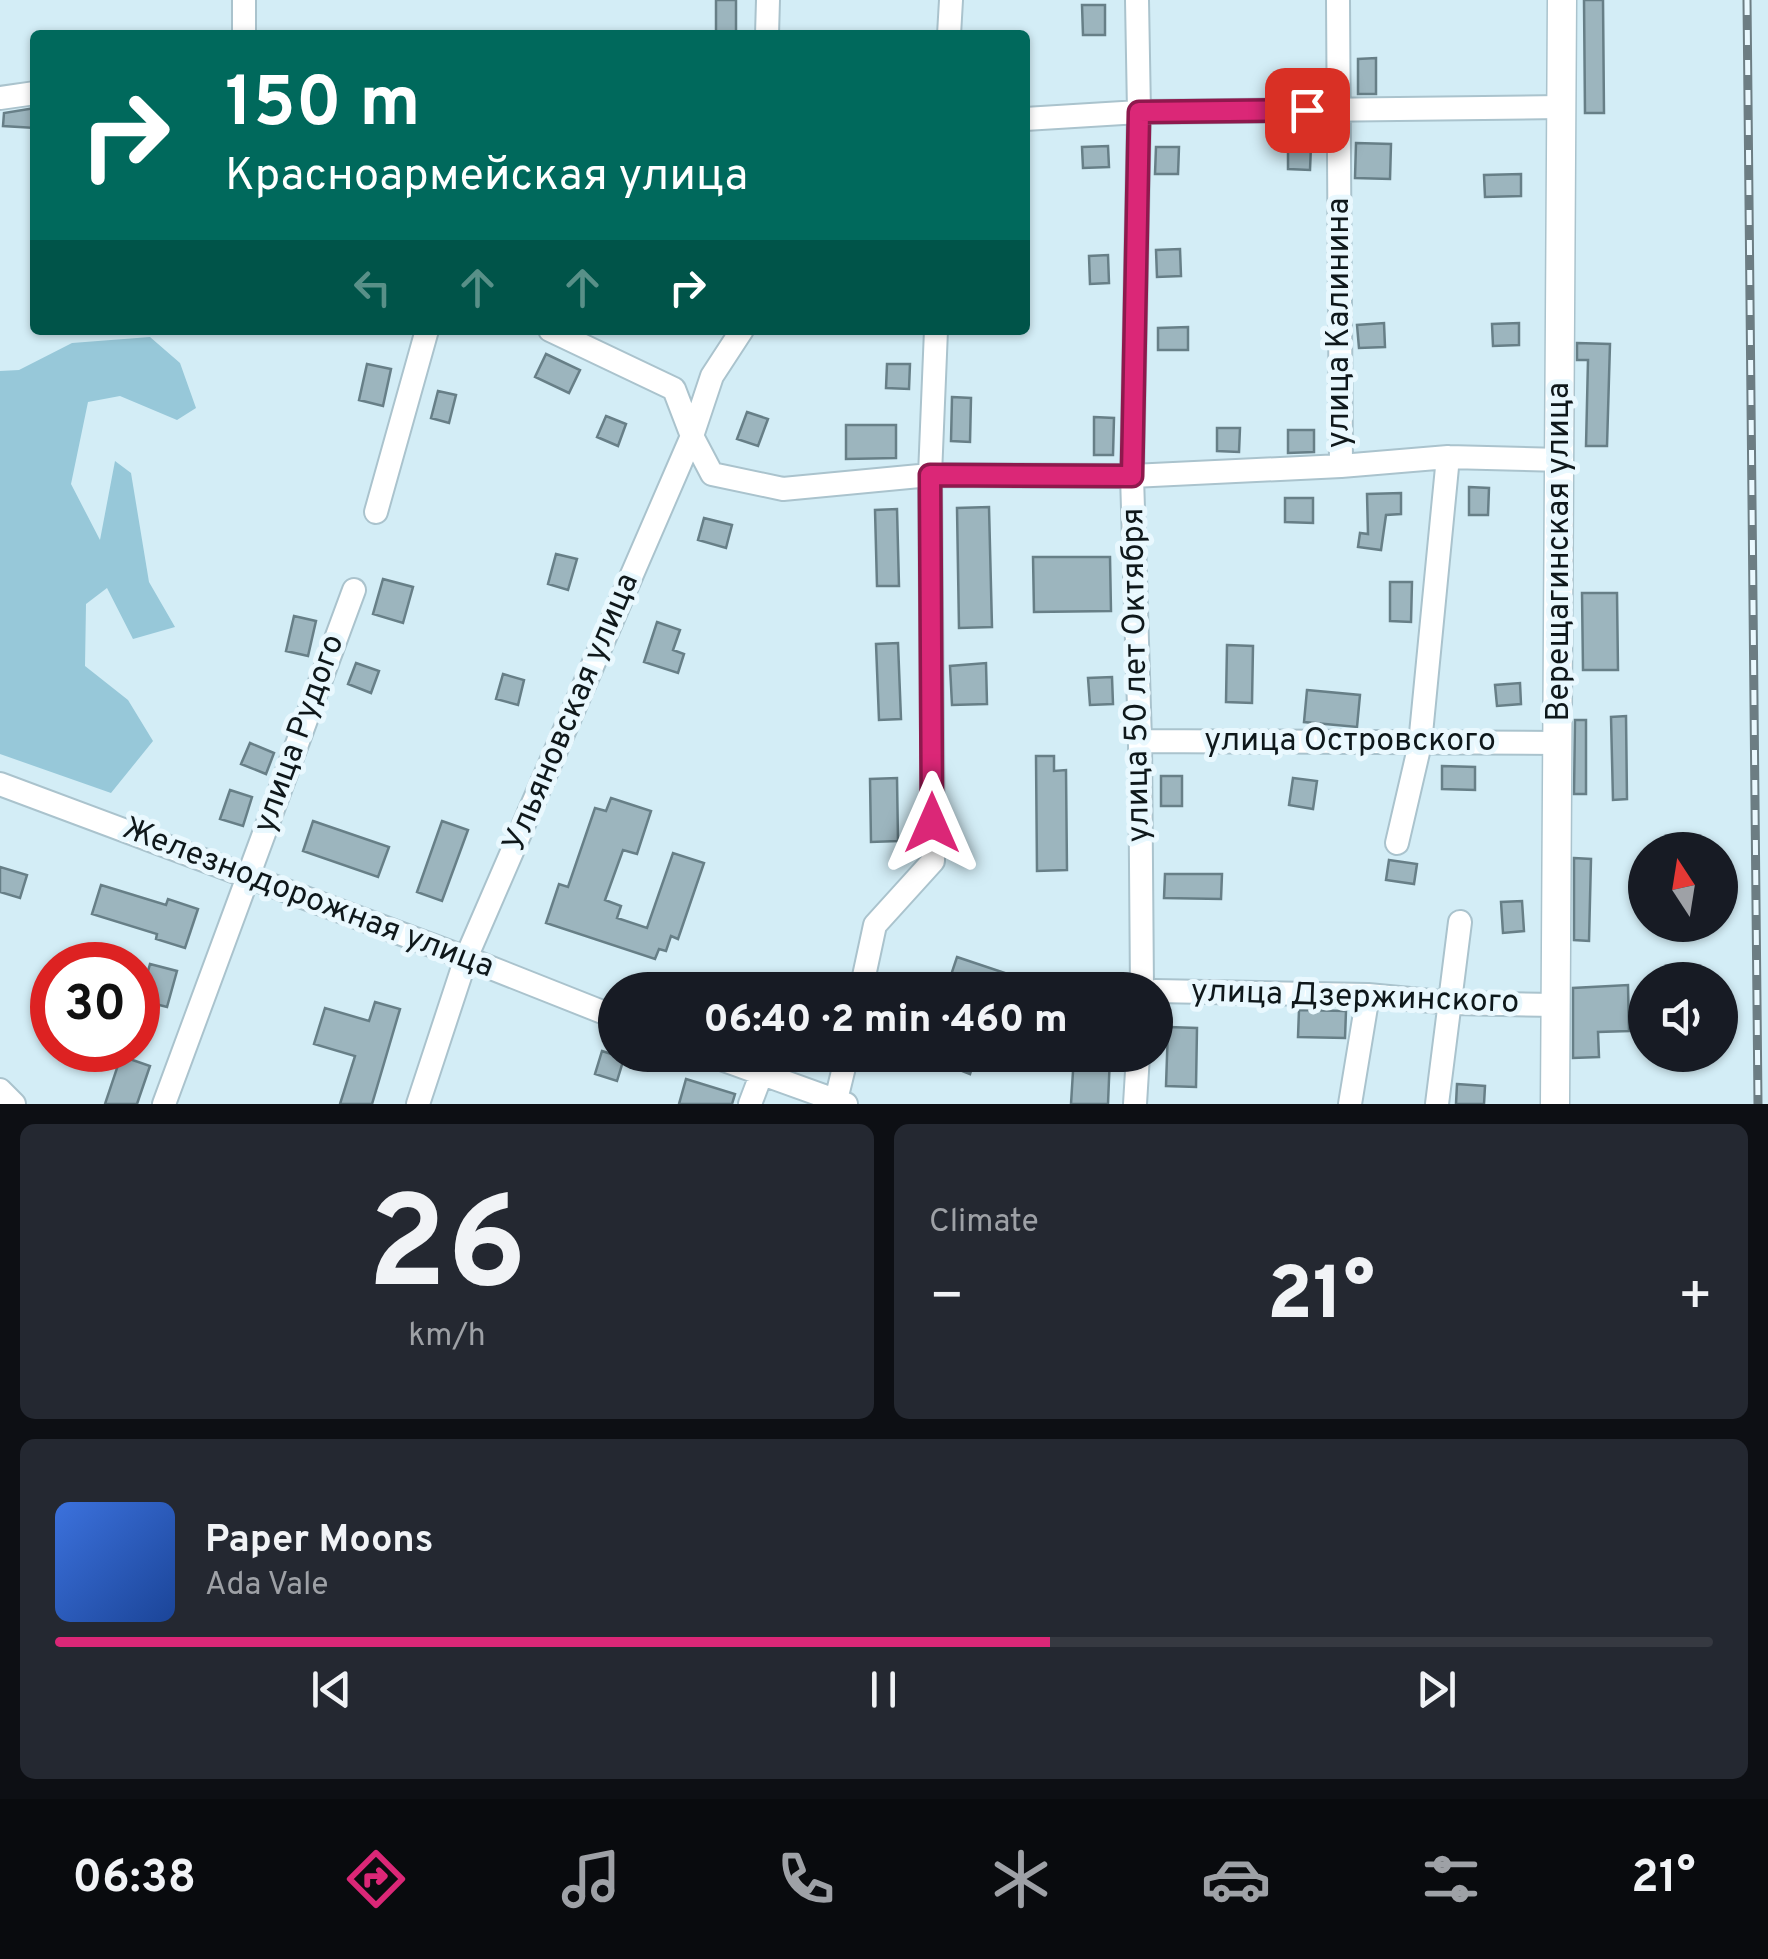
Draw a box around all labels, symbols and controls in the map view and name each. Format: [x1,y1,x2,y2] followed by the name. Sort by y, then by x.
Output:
[225,62,420,151] text: 150 m
[1265,68,1350,153] pin
[60,70,190,200] icon: right
[1280,83,1335,138] icon: arrive
[225,149,748,206] text: Красноармейская улица
[1320,198,1360,448] street label: улица Калинина
[345,260,400,315] icon: left
[450,260,505,315] icon: ahead
[555,260,610,315] icon: ahead
[660,260,715,315] icon: right
[1540,382,1580,722] street label: Верещагинская улица
[1114,507,1160,843] street label: улица 50 лет Октября
[495,568,649,858] street label: Ульяновская улица
[246,629,354,839] street label: улица Рудого
[1204,722,1496,762] street label: улица Островского
[880,771,984,875] position arrow
[117,810,499,988] street label: Железнодорожная улица
[1628,832,1738,942] north arrow
[1628,832,1738,1072] map controls
[30,942,160,1072] speed limit sign: 30
[1628,962,1738,1072] button: sound
[1190,972,1520,1024] street label: улица Дзержинского
[703,997,1068,1046] text: 06:40 · 2 min · 460 m
[367,1169,527,1334] text: 26
[929,1203,1039,1243] text: Climate
[1267,1251,1375,1346] text: 21°
[929,1264,964,1334] text: −
[1678,1264,1713,1334] text: +
[408,1317,486,1357] text: km/h
[205,1517,434,1566] text: Paper Moons
[205,1566,329,1606] text: Ada Vale
[304,1662,359,1717] icon: previous
[856,1662,911,1717] icon: pause
[1409,1662,1464,1717] icon: next
[341,1844,411,1914] icon: directions
[556,1844,626,1914] icon: music
[771,1844,841,1914] icon: phone
[986,1844,1056,1914] icon: climate
[1201,1844,1271,1914] icon: car
[1416,1844,1486,1914] icon: filters
[73,1851,196,1908] text: 06:38
[1631,1851,1695,1908] text: 21°

